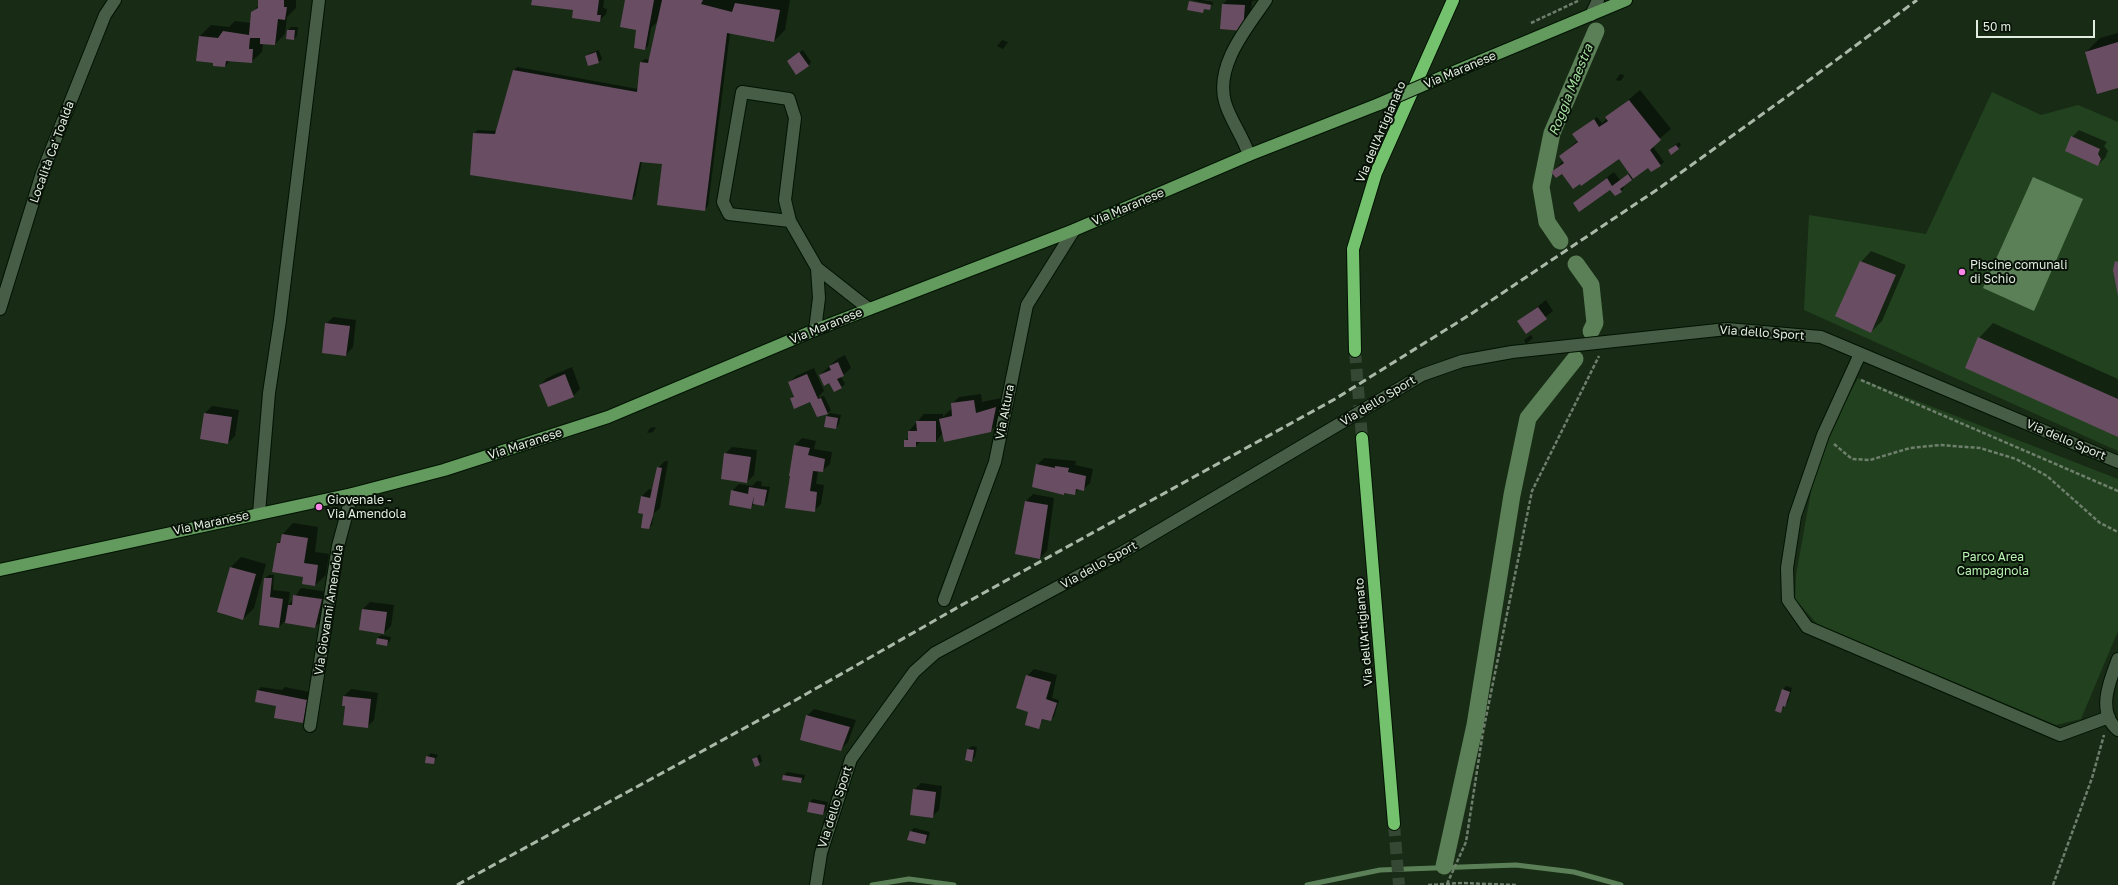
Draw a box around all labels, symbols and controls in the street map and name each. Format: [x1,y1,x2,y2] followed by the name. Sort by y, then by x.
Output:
[1978,12,2097,38] scale bar
[1983,19,2011,34] text: 50 m
[1546,42,1596,138] water label: Roggia Maestra
[1422,48,1498,92] street label: Via Maranese
[1353,79,1409,185] street label: Via dell'Artigianato
[27,99,77,205] street label: Località Ca' Toalda
[1090,185,1166,229] street label: Via Maranese
[1970,258,2067,286] place label: Piscine comunali di Schio
[1957,267,1967,277] marker: Piscine comunali di Schio
[788,305,864,347] street label: Via Maranese
[1719,323,1805,343] street label: Via dello Sport
[1338,373,1418,429] street label: Via dello Sport
[993,383,1017,441] street label: Via Altura
[2024,417,2108,463] street label: Via dello Sport
[486,425,564,463] street label: Via Maranese
[327,493,406,521] place label: Giovenale - Via Amendola
[314,502,324,512] marker: Giovenale - Via Amendola
[172,508,250,538] street label: Via Maranese
[1058,538,1140,592] street label: Via dello Sport
[312,544,346,676] street label: Via Giovanni Amendola
[1957,550,2029,578] park label: Parco Area Campagnola
[1352,577,1376,687] street label: Via dell'Artigianato
[815,764,855,850] street label: Via dello Sport

